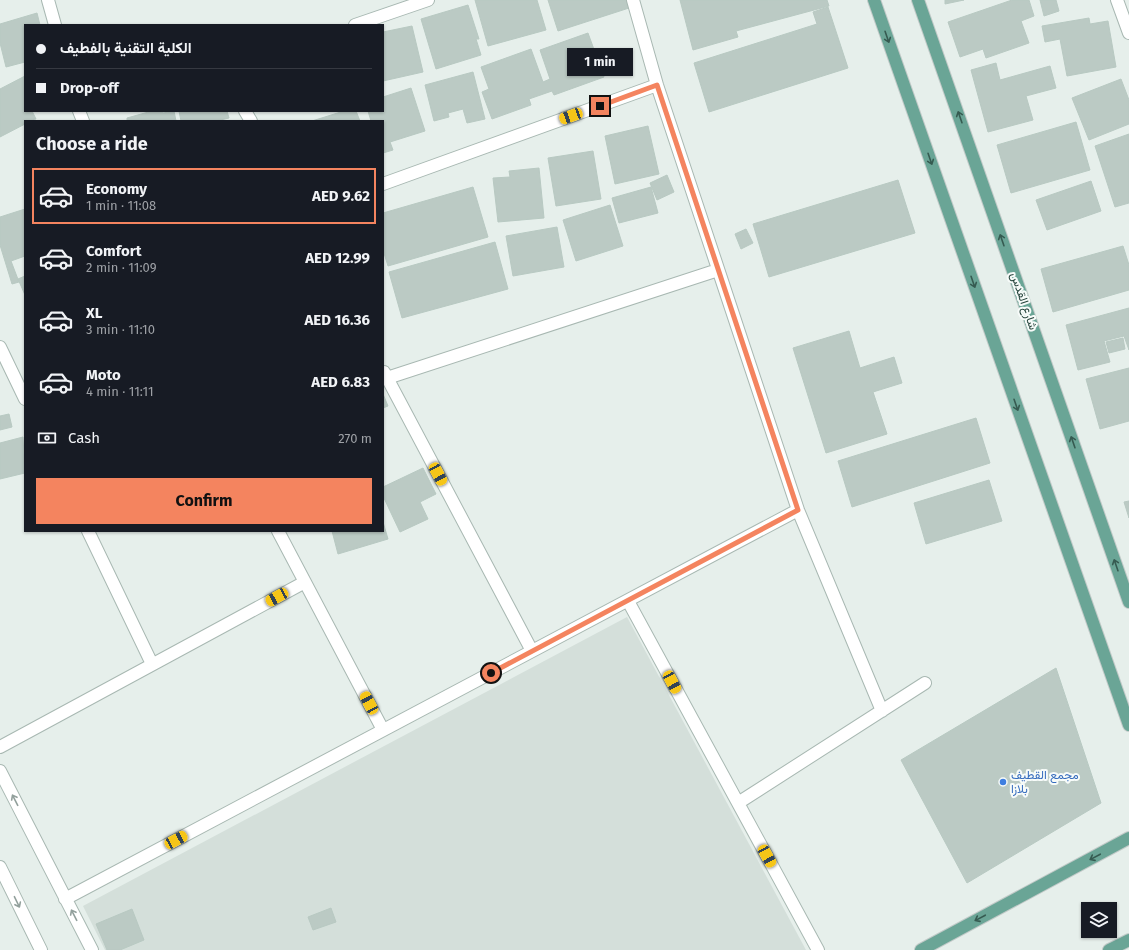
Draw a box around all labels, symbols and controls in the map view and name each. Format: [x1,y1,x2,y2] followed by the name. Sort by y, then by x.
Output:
[884,30,891,43] one-way arrow
[60,39,192,57] text: الكلية التقنية بالفطيف
[567,48,633,76] callout: 1 min
[584,54,616,69] text: 1 min
[60,79,119,97] text: Drop-off
[591,97,609,115] route end
[558,106,584,126] car
[955,112,963,124] one-way arrow
[36,133,148,155] text: Choose a ride
[927,153,935,165] one-way arrow
[38,178,74,214] icon: car
[86,180,147,198] text: Economy
[312,187,370,205] text: AED 9.62
[86,198,156,213] text: 1 min · 11:08
[998,234,1006,246] one-way arrow
[38,240,74,276] icon: car
[86,242,142,260] text: Comfort
[305,249,370,267] text: AED 12.99
[86,260,156,275] text: 2 min · 11:09
[1006,270,1040,332] street label: شارع القدس
[970,276,978,288] one-way arrow
[38,302,74,338] icon: car
[86,304,102,322] text: XL
[304,311,370,329] text: AED 16.36
[86,322,155,337] text: 3 min · 11:10
[38,364,74,400] icon: car
[86,366,121,384] text: Moto
[311,373,370,391] text: AED 6.83
[86,384,154,399] text: 4 min · 11:11
[1013,398,1021,410] one-way arrow
[36,427,58,449] icon: cash
[68,429,100,447] text: Cash
[338,431,372,446] text: 270 m
[1069,436,1076,449] one-way arrow
[427,461,449,487] car
[36,478,372,524] button: Confirm
[1112,558,1119,571] one-way arrow
[264,586,290,608] car
[482,664,500,682] route start
[661,669,683,695] car
[358,690,380,716] car
[1011,768,1079,797] place label: مجمع القطيف بلازا
[998,777,1008,787] marker: مجمع القطيف بلازا
[11,794,18,806] one-way arrow
[163,829,189,851] car
[756,843,778,869] car
[1089,854,1101,861] one-way arrow
[14,896,21,908] one-way arrow
[1081,902,1117,938] map controls
[1081,902,1117,938] button: layers
[70,910,77,922] one-way arrow
[974,915,986,923] one-way arrow

